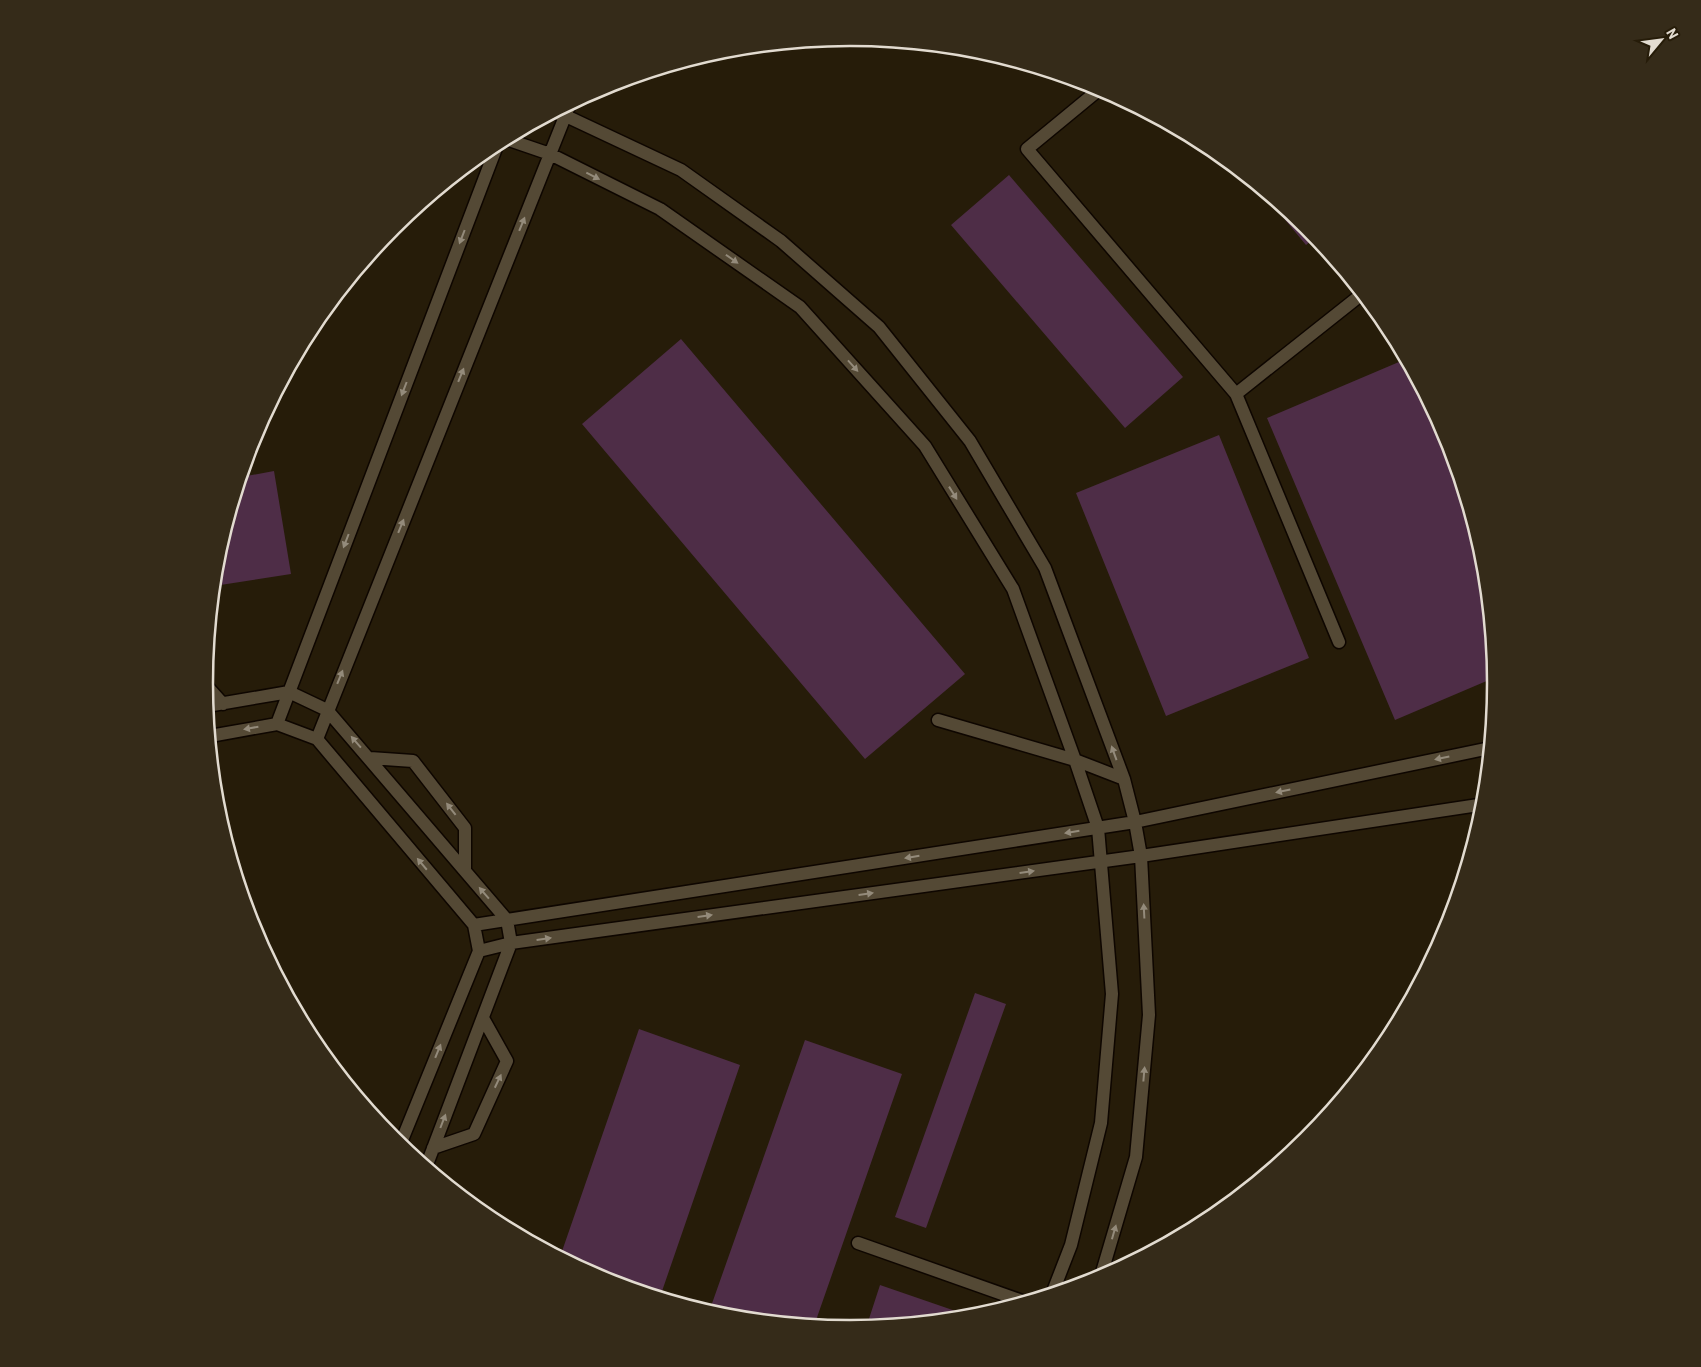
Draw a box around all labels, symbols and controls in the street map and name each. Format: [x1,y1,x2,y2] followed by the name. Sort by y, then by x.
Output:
[1636,15,1686,65] north arrow
[1663,25,1682,42] text: N
[586,172,601,180] one-way arrow
[518,217,526,231] one-way arrow
[458,230,466,244] one-way arrow
[725,254,739,264] one-way arrow
[847,360,859,372] one-way arrow
[457,367,465,382] one-way arrow
[400,382,408,396] one-way arrow
[949,487,958,500] one-way arrow
[397,518,405,533] one-way arrow
[342,534,350,548] one-way arrow
[337,670,345,684] one-way arrow
[242,725,258,733] one-way arrow
[350,736,361,749] one-way arrow
[1110,745,1118,760] one-way arrow
[1434,754,1450,762] one-way arrow
[1276,787,1291,795] one-way arrow
[445,803,456,816] one-way arrow
[1064,828,1080,836] one-way arrow
[903,853,919,861] one-way arrow
[417,857,428,870] one-way arrow
[1019,868,1035,876] one-way arrow
[478,886,489,899] one-way arrow
[858,890,874,898] one-way arrow
[1139,903,1147,919] one-way arrow
[697,912,713,920] one-way arrow
[536,934,552,942] one-way arrow
[434,1044,442,1058] one-way arrow
[1140,1065,1148,1081] one-way arrow
[494,1074,502,1088] one-way arrow
[440,1114,448,1128] one-way arrow
[1110,1225,1118,1240] one-way arrow

